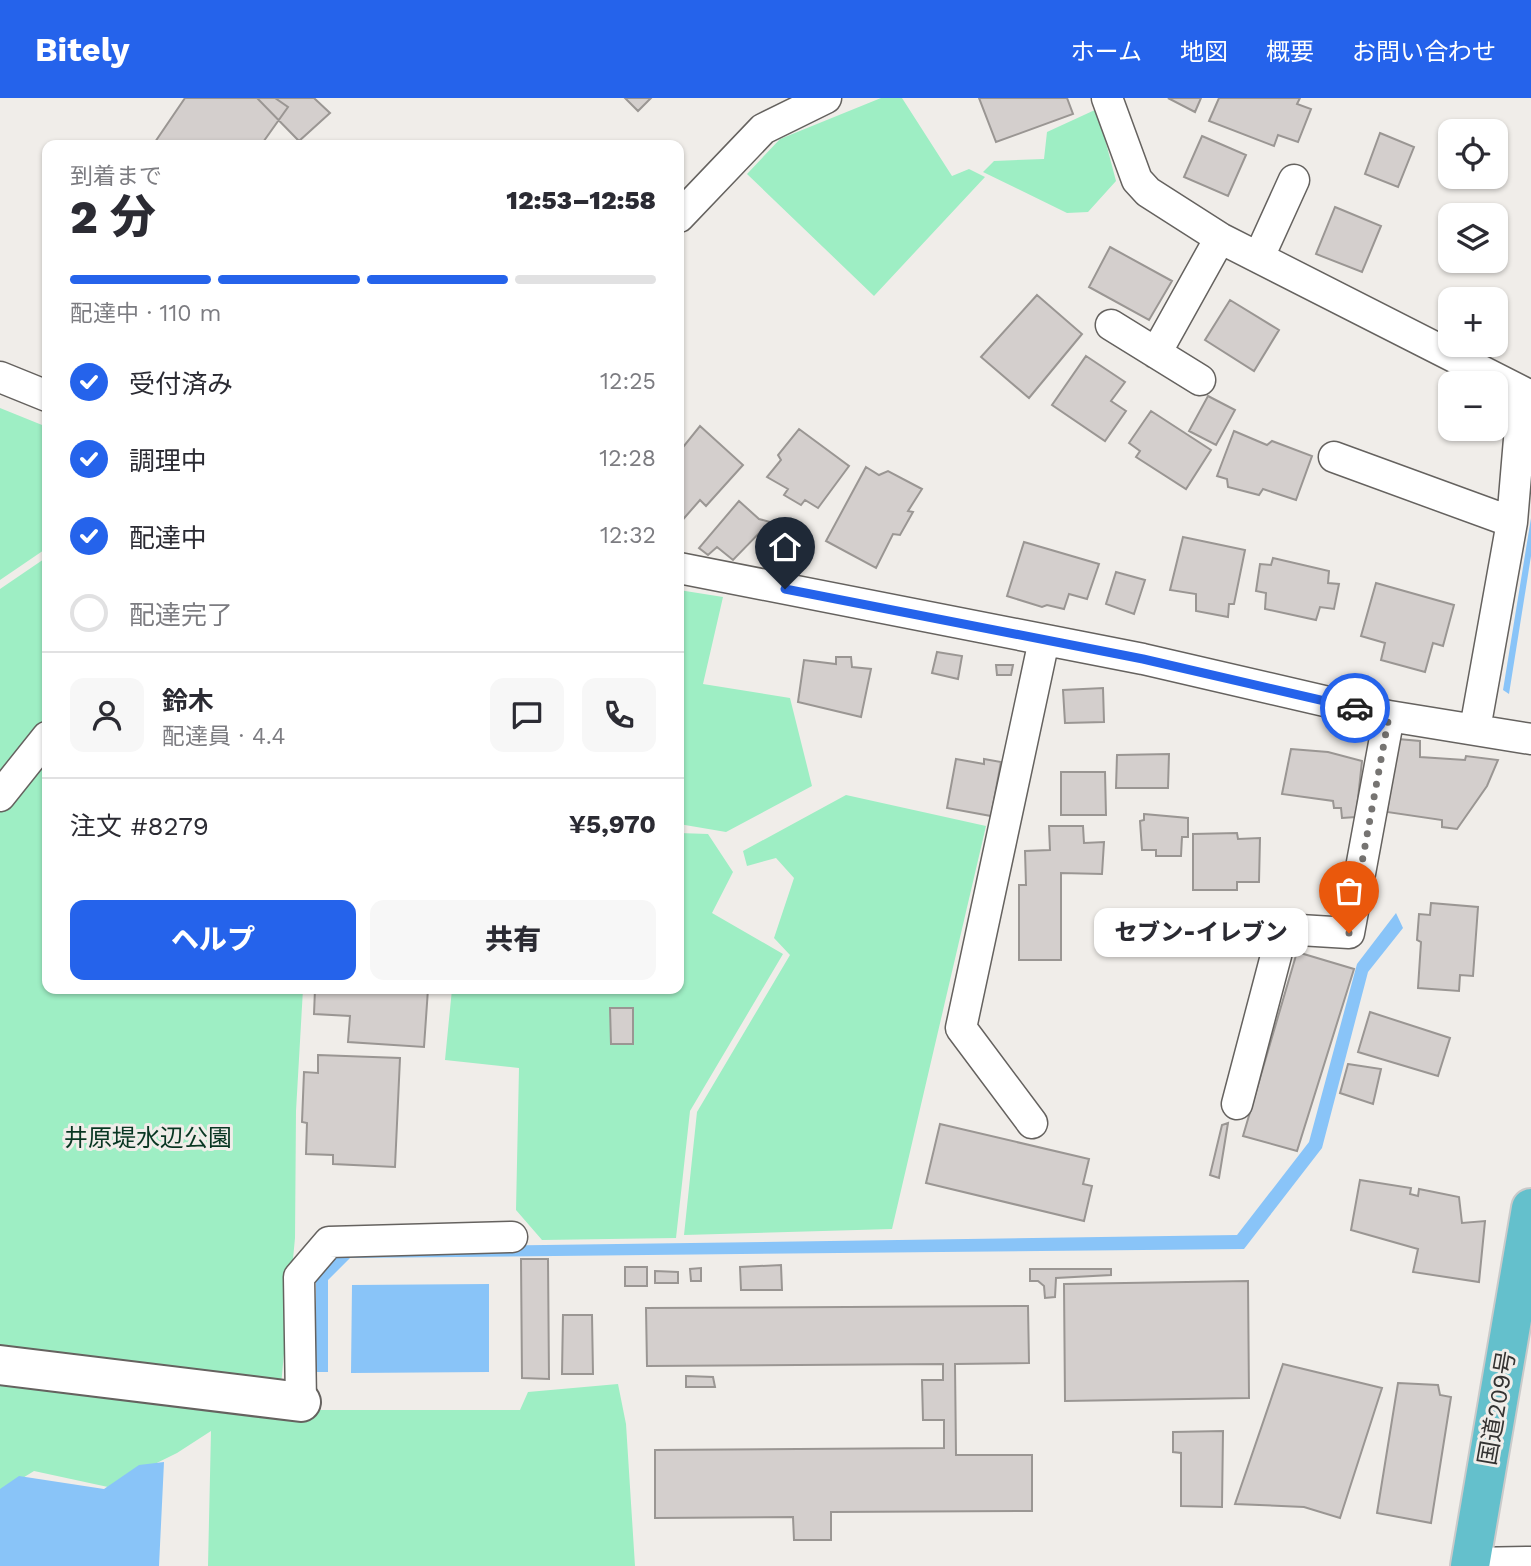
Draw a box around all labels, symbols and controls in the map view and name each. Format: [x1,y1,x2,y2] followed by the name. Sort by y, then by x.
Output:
[35,30,130,69] text: Bitely
[1071,38,1142,66] text: ホーム
[1180,38,1228,66] text: 地図
[1266,38,1314,66] text: 概要
[1352,38,1496,66] text: お問い合わせ
[1438,119,1508,441] map controls
[1438,119,1508,189] button: locate
[70,163,162,190] text: 到着まで
[506,185,656,215] text: 12:53–12:58
[70,190,156,244] text: 2 分
[1438,203,1508,273] button: layers
[1438,287,1508,357] button: +
[70,300,221,327] text: 配達中 · 110 m
[70,363,108,401] icon: check
[600,368,656,395] text: 12:25
[129,369,233,399] text: 受付済み
[1438,371,1508,441] button: −
[70,440,108,478] icon: check
[599,445,656,472] text: 12:28
[129,446,207,476] text: 調理中
[70,517,108,555] icon: check
[755,517,815,589] pin
[600,522,656,549] text: 12:32
[129,523,207,553] text: 配達中
[766,528,804,566] icon: home
[129,600,233,630] text: 配達完了
[1320,673,1390,743] courier
[70,678,144,752] button: person
[490,678,564,752] button: chat
[582,678,656,752] button: phone
[162,686,214,716] text: 鈴木
[1336,689,1374,727] icon: car
[162,723,286,750] text: 配達員 · 4.4
[569,809,656,839] text: ¥5,970
[70,811,209,841] text: 注文 #8279
[1319,861,1379,933] pin
[1330,872,1368,910] icon: bag
[70,900,356,980] button: ヘルプ
[370,900,656,980] button: 共有
[1094,908,1307,958] callout: セブン-イレブン
[1114,919,1288,946] text: セブン-イレブン
[64,1124,232,1152] park label: 井原堤水辺公園
[1473,1349,1521,1467] street label: 国道209号

